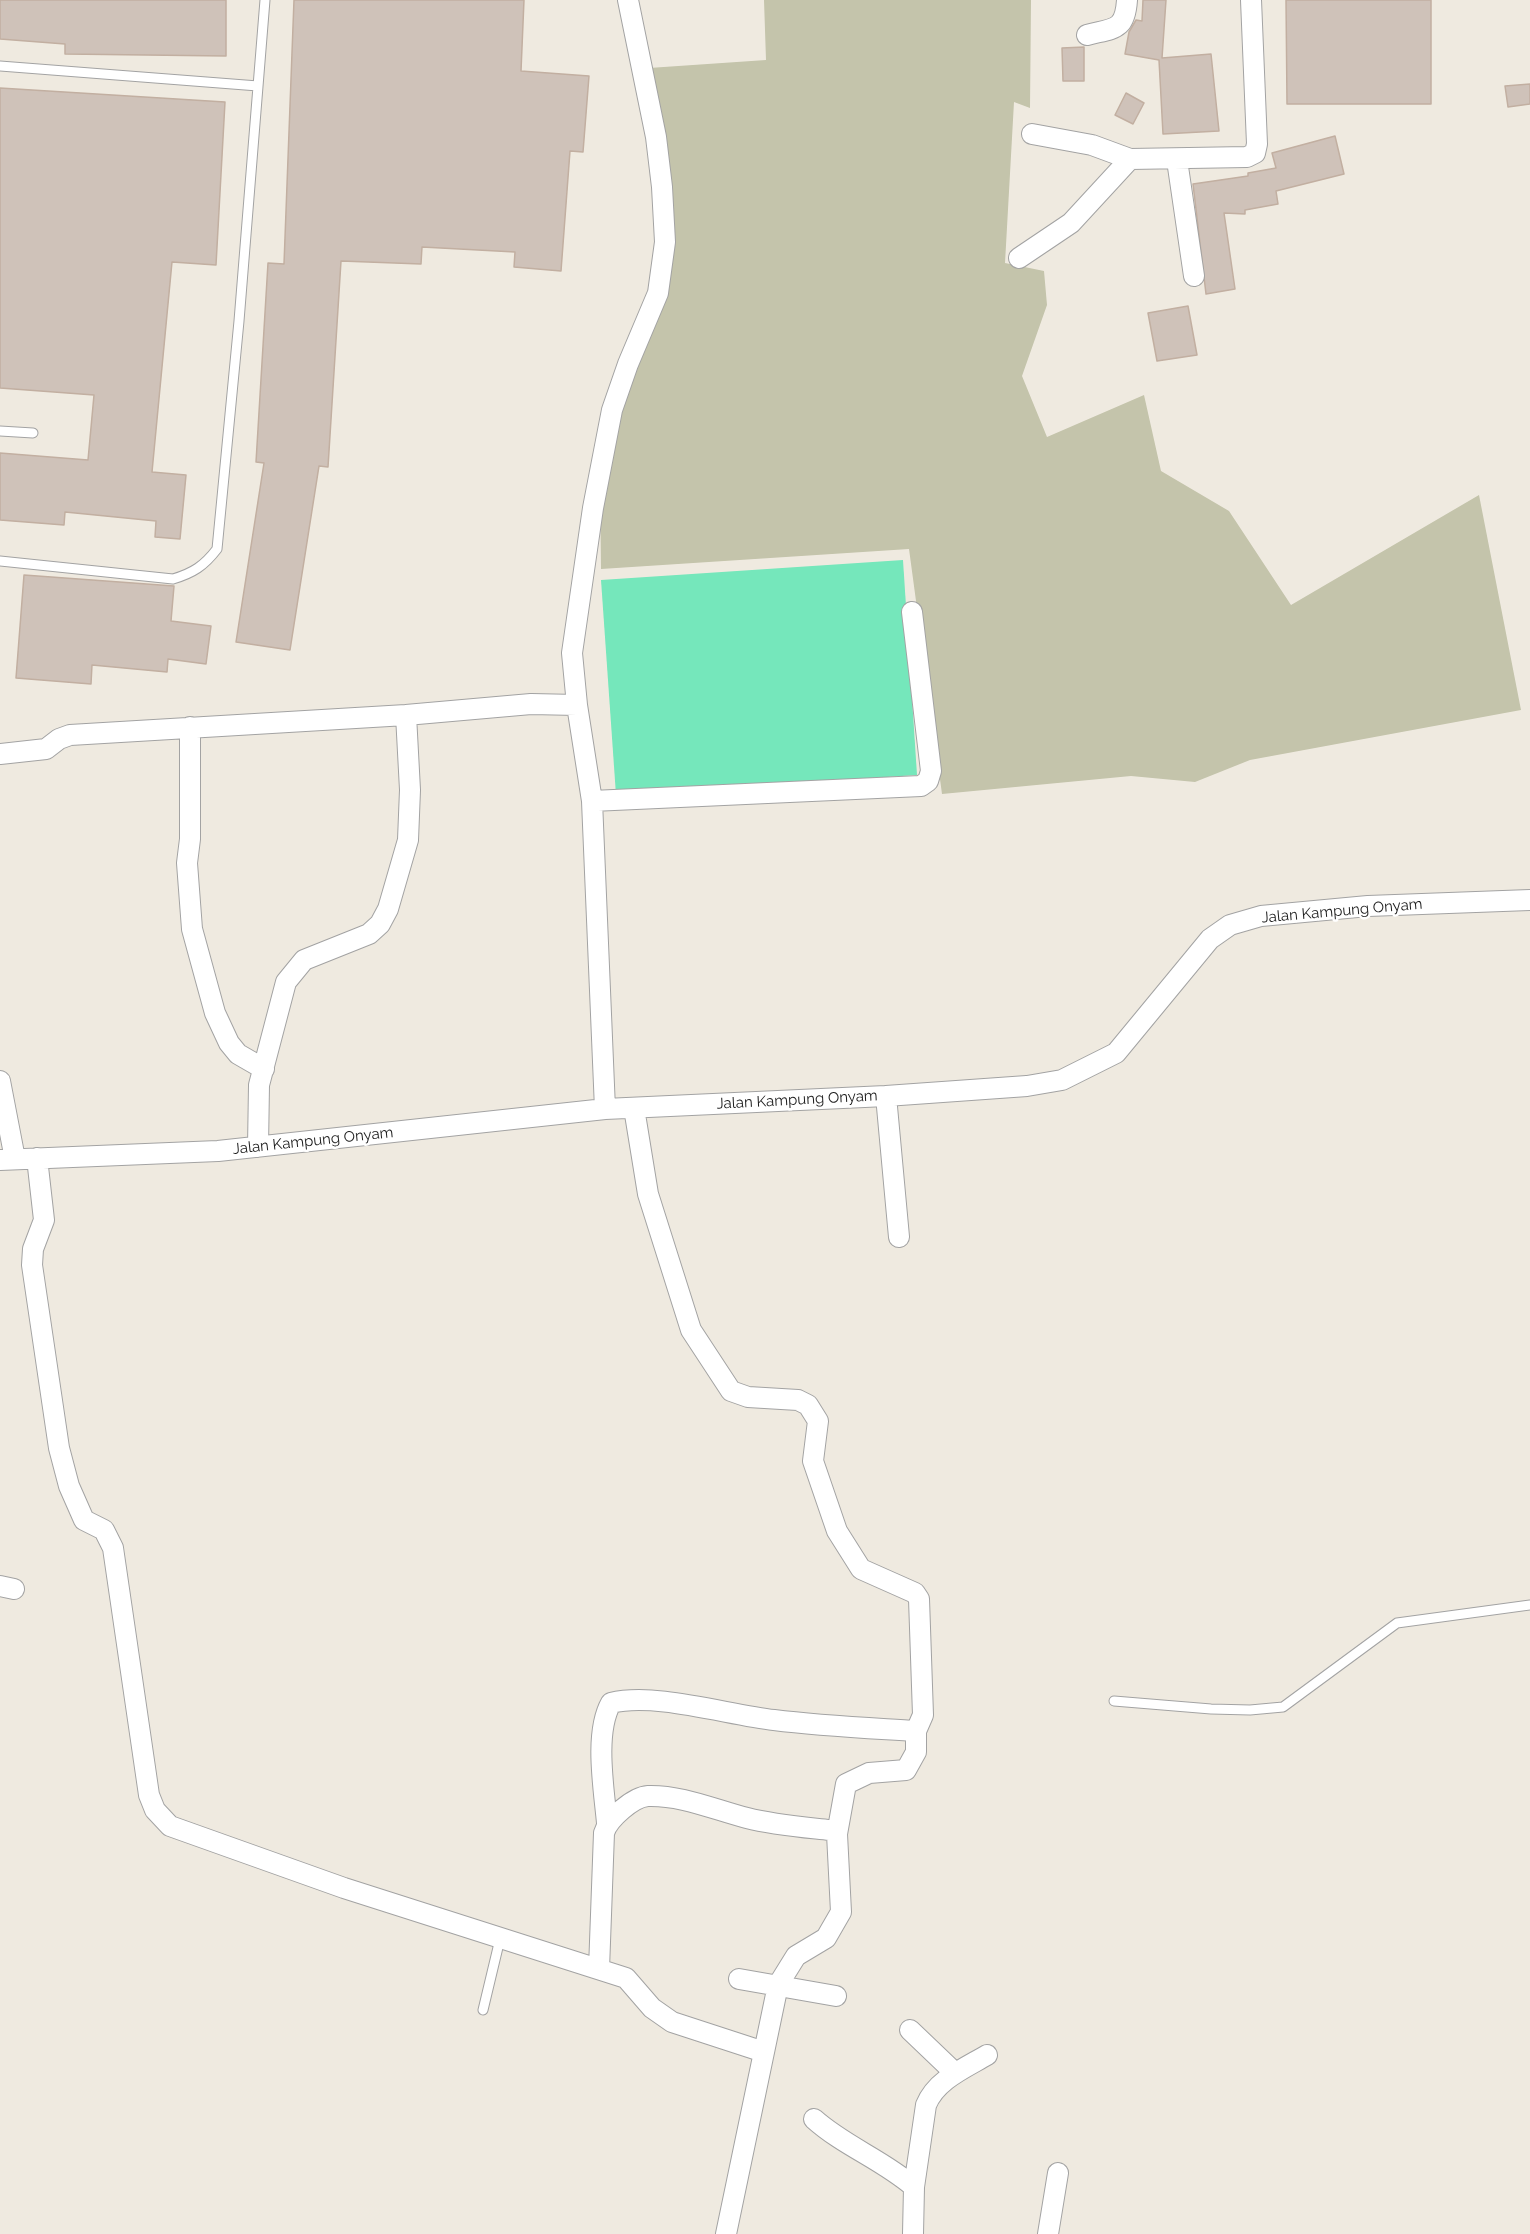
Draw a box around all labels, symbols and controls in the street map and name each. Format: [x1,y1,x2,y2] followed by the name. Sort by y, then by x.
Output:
[1261,895,1423,927] street label: Jalan Kampung Onyam
[716,1087,878,1113] street label: Jalan Kampung Onyam
[232,1124,394,1158] street label: Jalan Kampung Onyam

